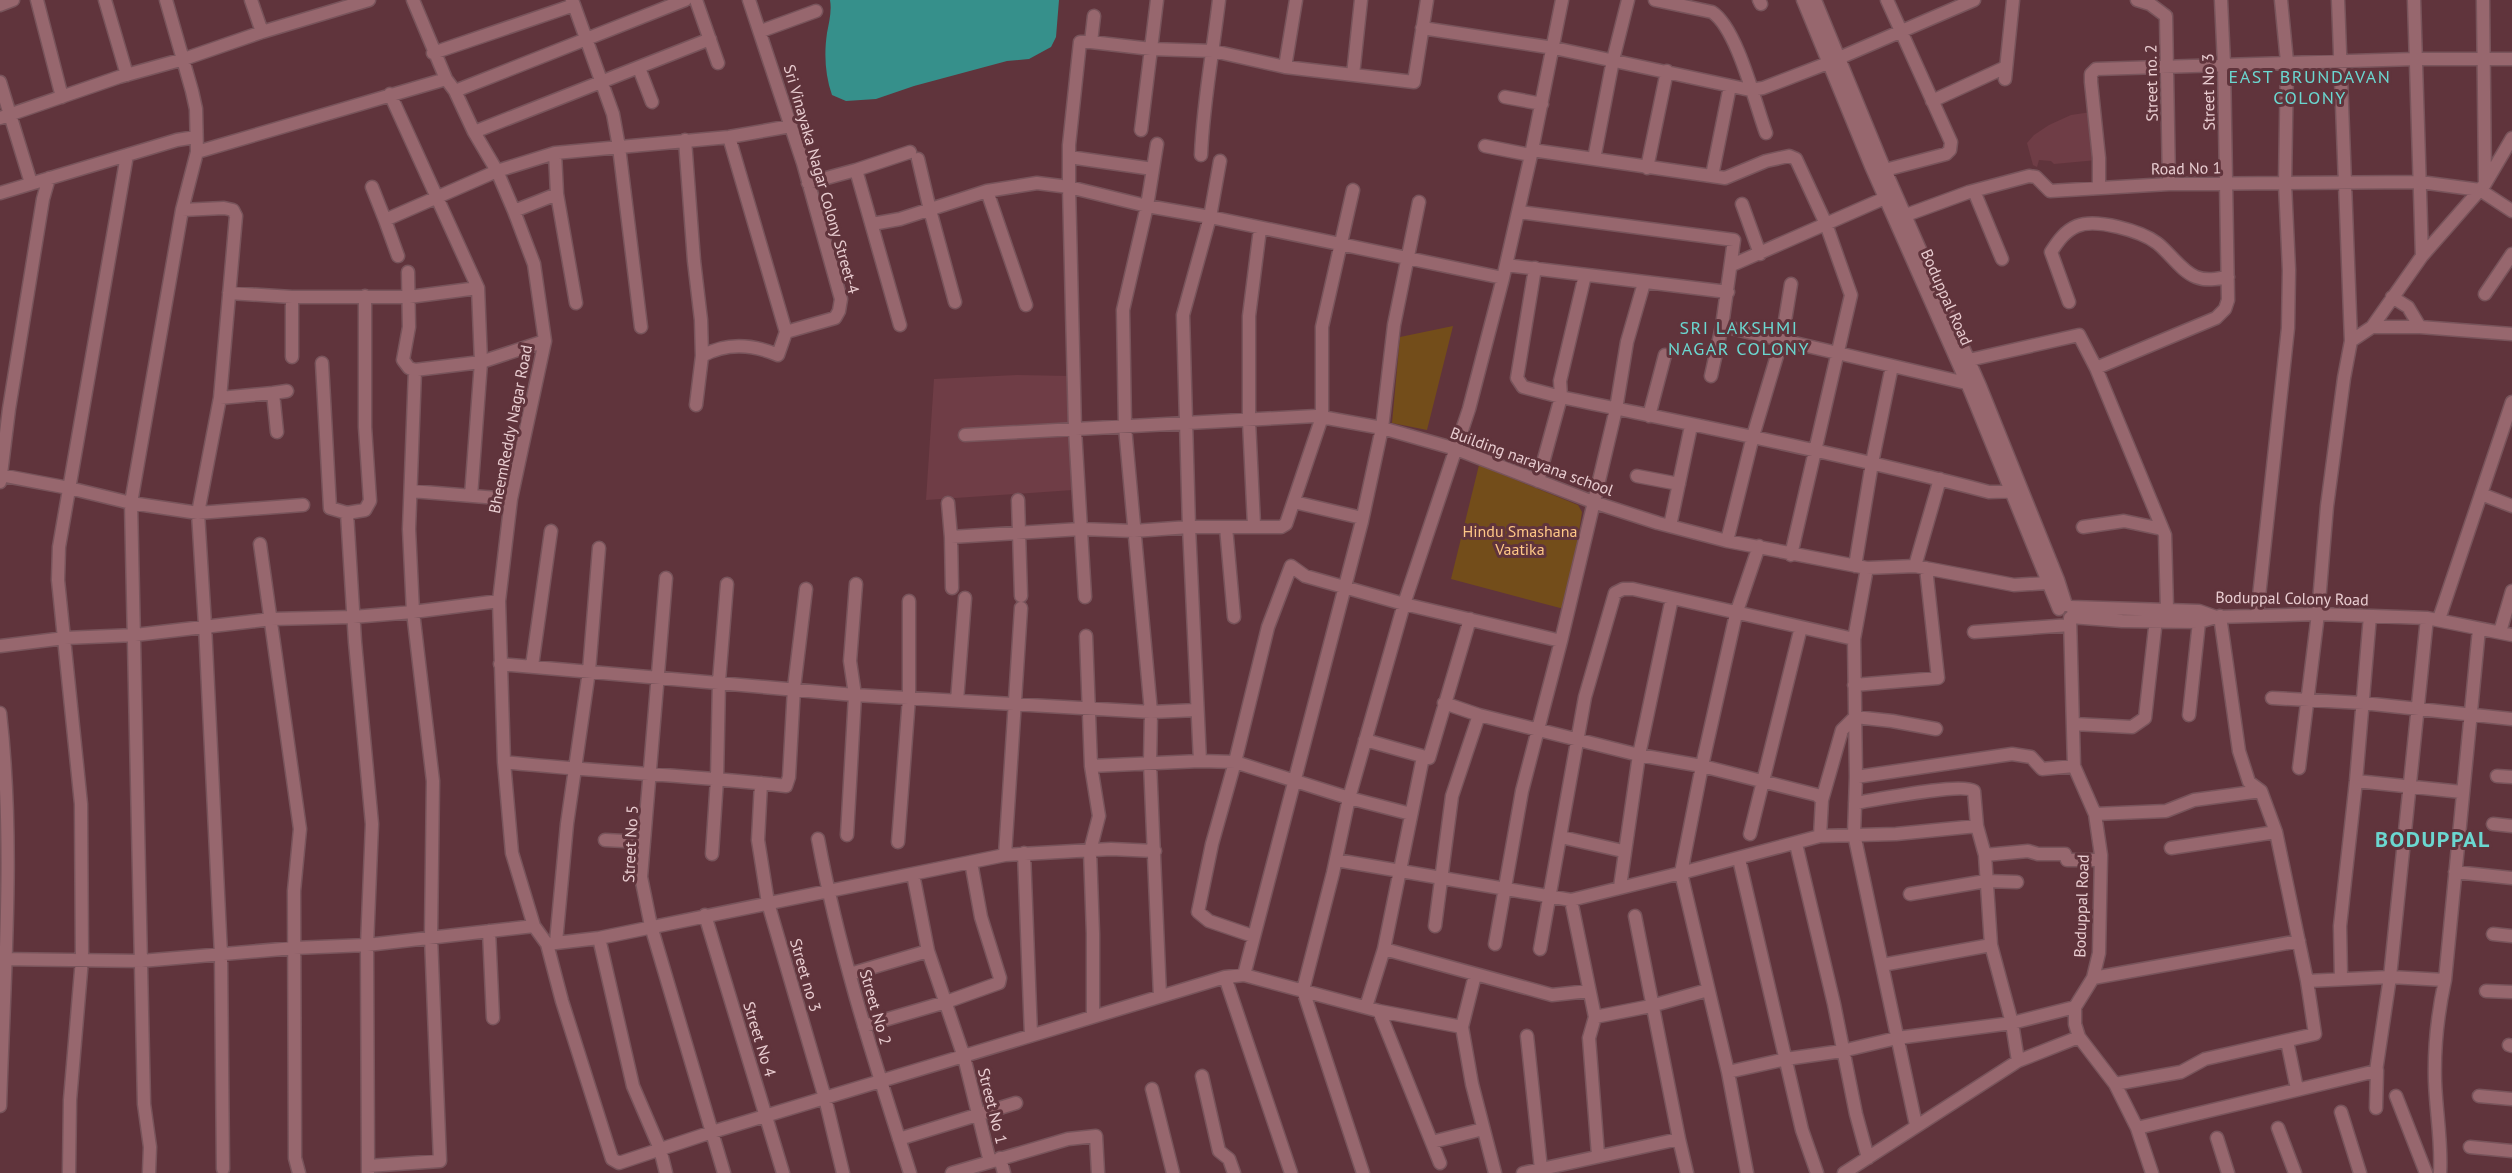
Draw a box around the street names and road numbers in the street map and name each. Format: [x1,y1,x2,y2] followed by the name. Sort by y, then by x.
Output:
[2140,44,2162,122] street label: Street no. 2
[2197,53,2219,131] street label: Street No 3
[780,62,864,296] street label: Sri Vinayaka Nagar Colony Street-4
[2151,157,2221,179] street label: Road No 1
[1917,246,1977,348] street label: Boduppal Road
[484,343,536,515] street label: BheemReddy Nagar Road
[1448,422,1617,500] street label: Building narayana school
[2215,587,2369,609] street label: Boduppal Colony Road
[618,805,642,883] street label: Street No 5
[2069,854,2093,958] street label: Boduppal Road
[786,936,826,1014] street label: Street no 3
[856,967,896,1047] street label: Street No 2
[739,999,781,1079] street label: Street No 4
[974,1066,1012,1146] street label: Street No 1

